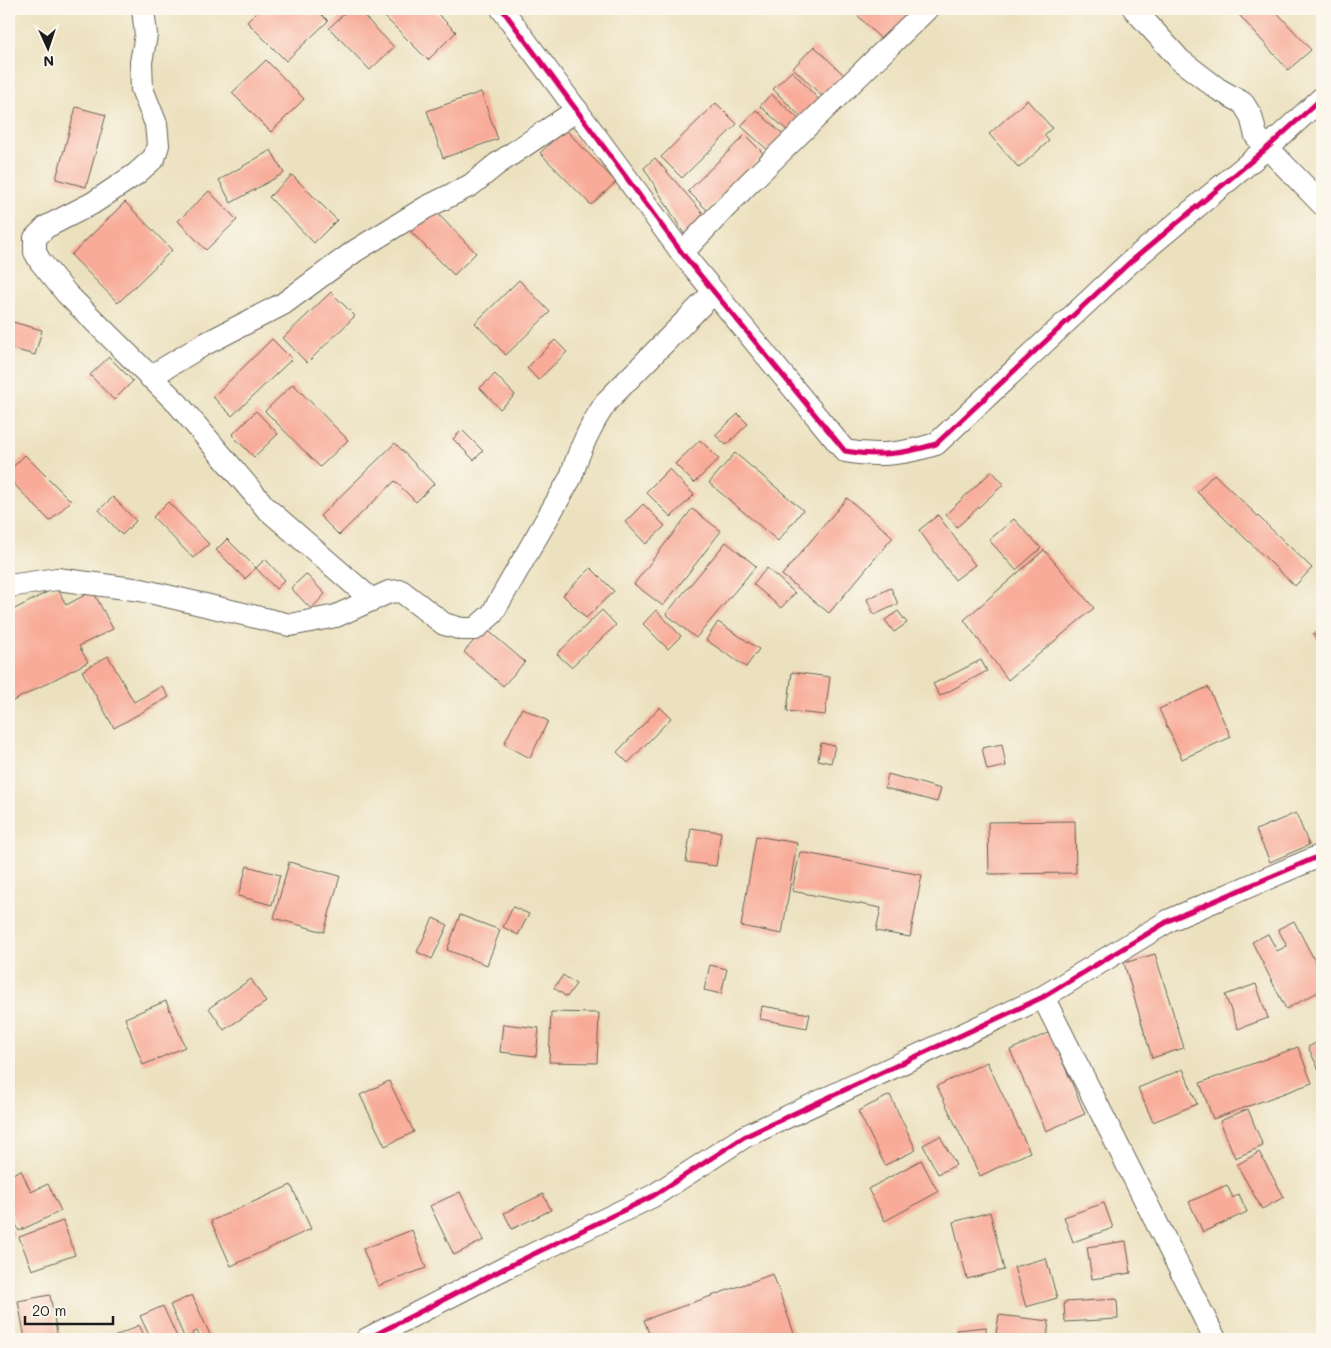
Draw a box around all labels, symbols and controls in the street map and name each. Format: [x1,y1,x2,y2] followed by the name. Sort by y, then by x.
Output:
[22,22,72,72] north arrow
[43,52,55,71] text: N
[25,1293,112,1325] scale bar
[32,1300,66,1320] text: 20 m

